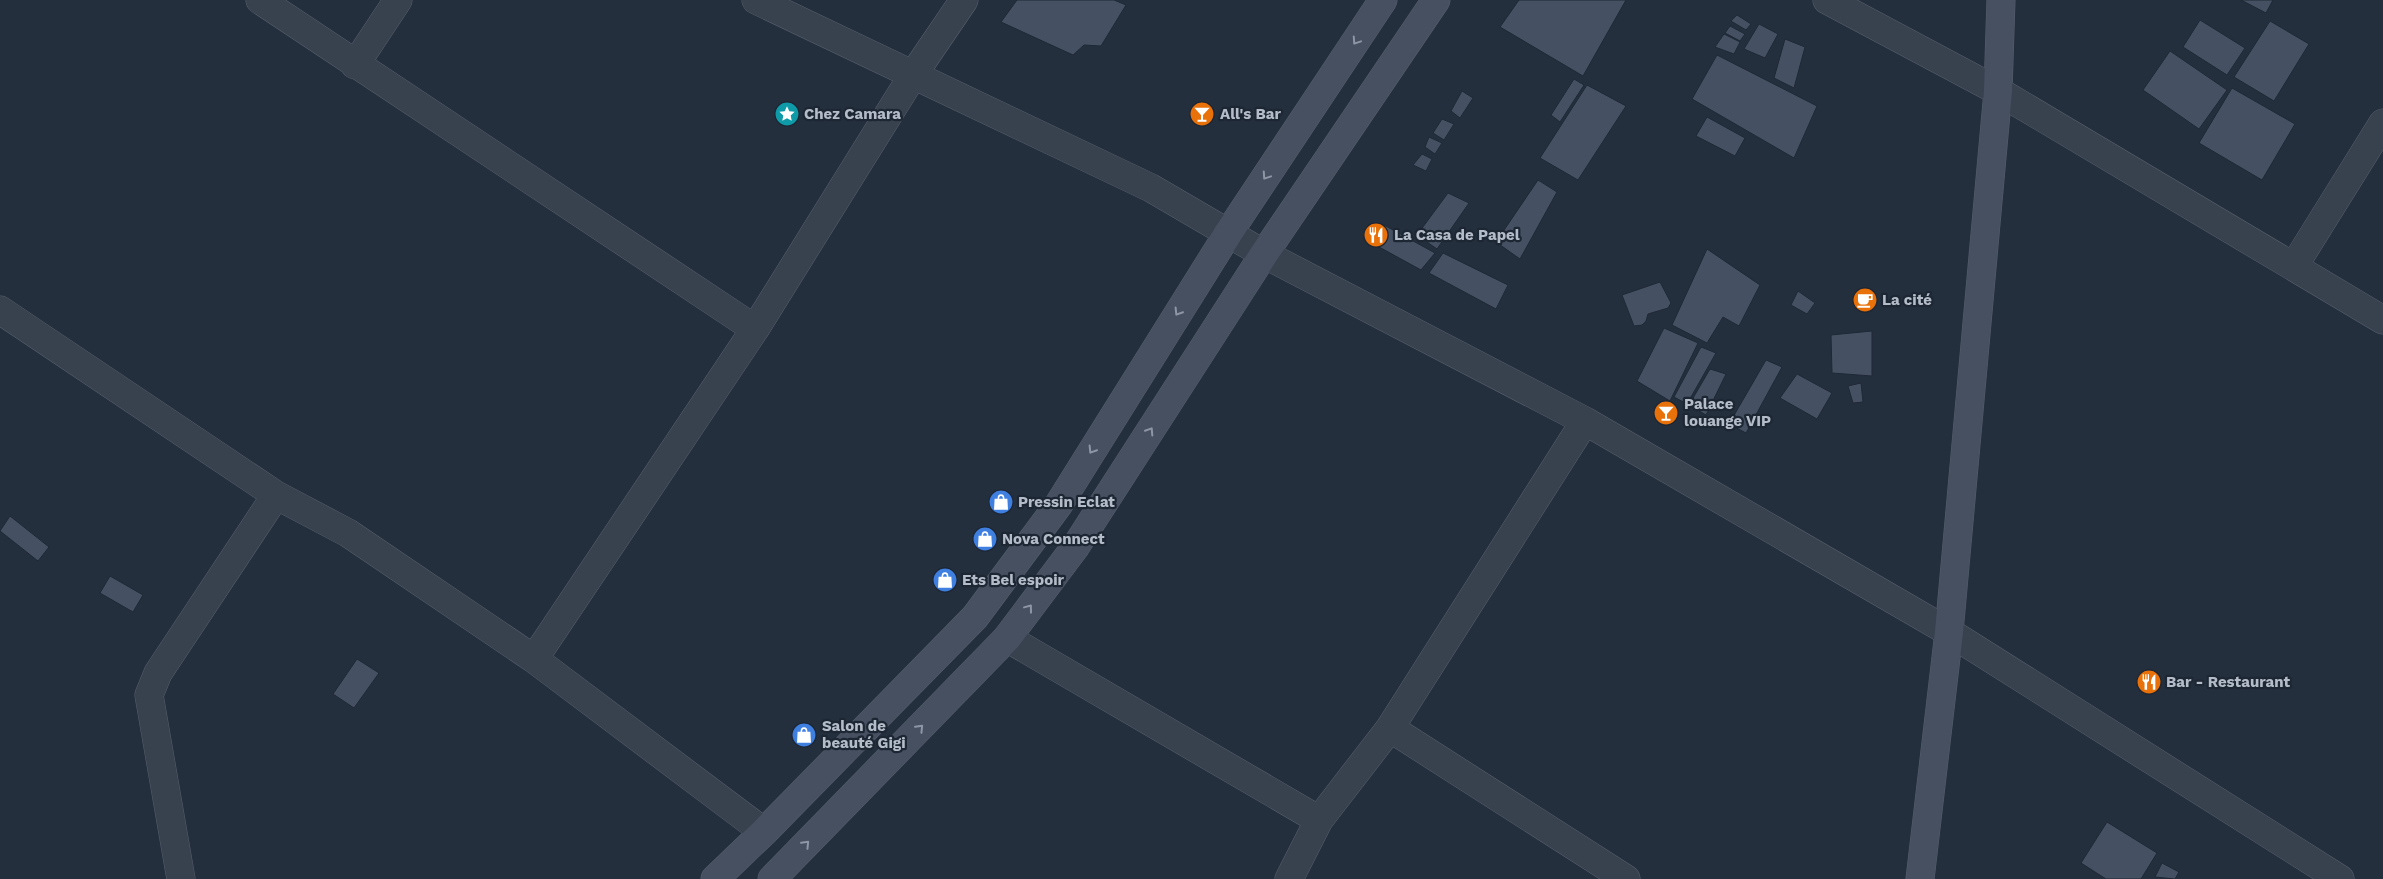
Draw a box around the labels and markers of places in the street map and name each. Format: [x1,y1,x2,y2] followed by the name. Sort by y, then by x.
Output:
[774,101,800,127] place icon: Chez Camara
[1189,101,1215,127] bar icon: All's Bar
[804,105,901,123] place label: Chez Camara
[1220,105,1281,123] place label: All's Bar
[1363,222,1389,248] restaurant icon: La Casa de Papel
[1394,226,1520,244] place label: La Casa de Papel
[1852,287,1878,313] cafe icon: La cité
[1882,291,1932,309] place label: La cité
[1684,395,1771,430] place label: Palace louange VIP
[1653,400,1679,426] bar icon: Palace louange VIP
[988,489,1014,515] shop icon: Pressin Eclat
[1018,493,1115,511] place label: Pressin Eclat
[972,526,998,552] shop icon: Nova Connect
[1002,530,1105,548] place label: Nova Connect
[932,567,958,593] shop icon: Ets Bel espoir
[962,571,1065,589] place label: Ets Bel espoir
[2136,669,2162,695] restaurant icon: Bar - Restaurant
[2166,673,2291,691] place label: Bar - Restaurant
[822,717,906,752] place label: Salon de beauté Gigi
[791,722,817,748] shop icon: Salon de beauté Gigi

